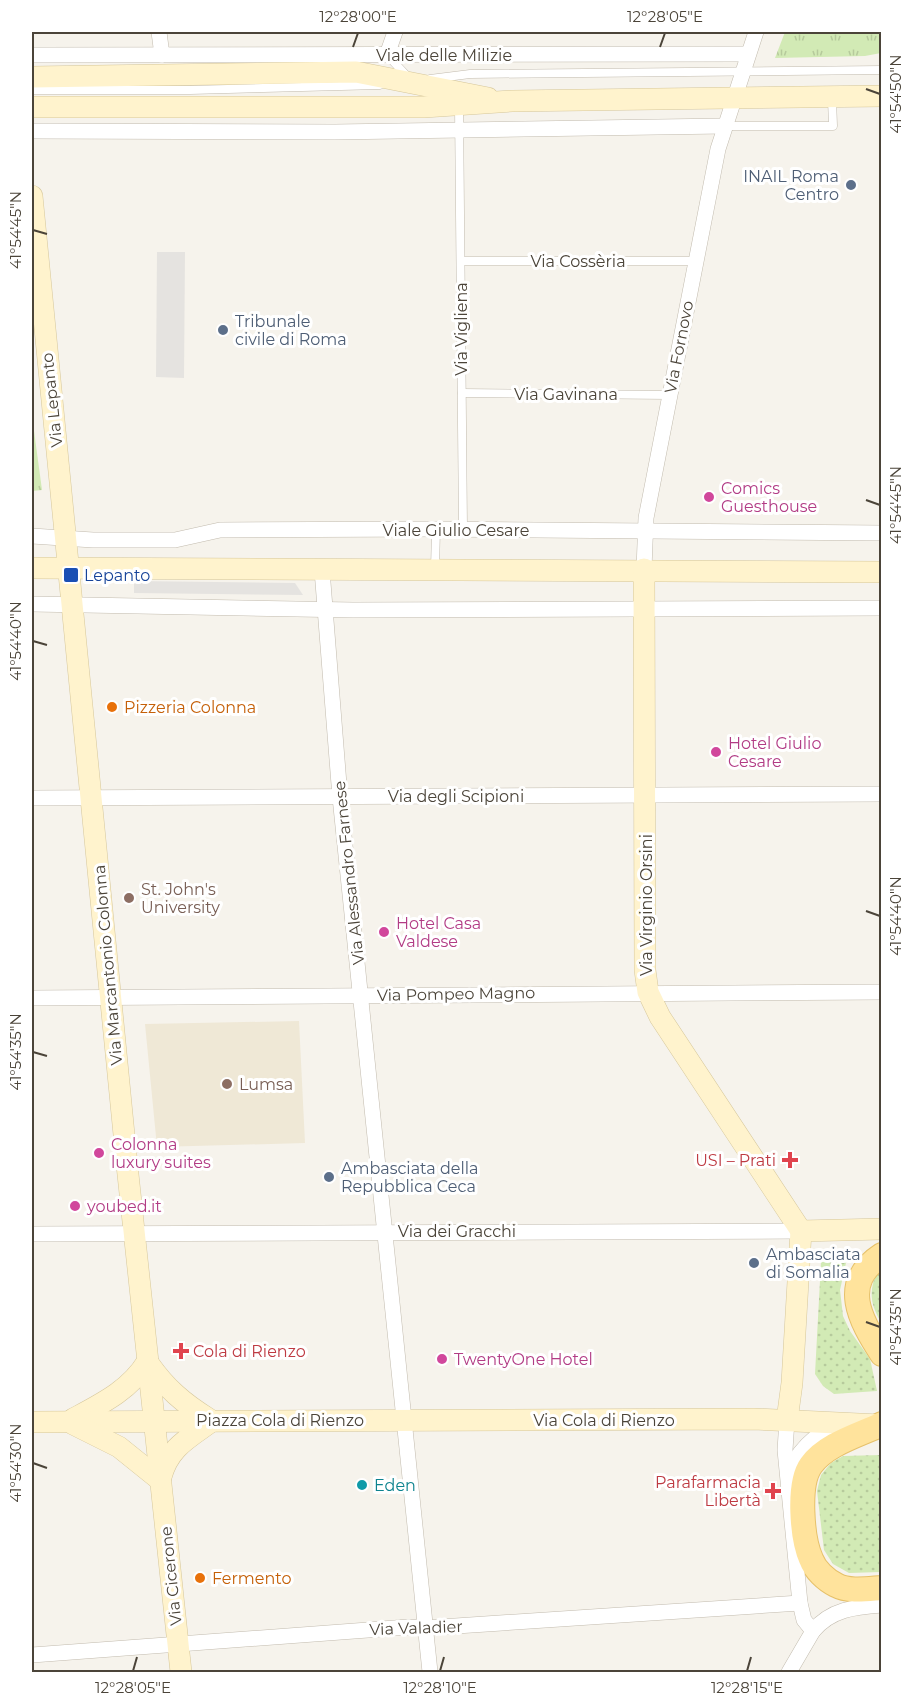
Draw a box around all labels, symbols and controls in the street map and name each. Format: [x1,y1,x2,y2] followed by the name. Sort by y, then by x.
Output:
[319,7,397,26] text: 12°28'00"E
[627,7,703,26] text: 12°28'05"E
[376,46,512,65] street label: Viale delle Milizie
[886,55,905,133] text: 41°54'50"N
[743,167,839,204] place label: INAIL Roma Centro
[844,178,858,192] marker: INAIL Roma Centro
[6,191,25,269] text: 41°54'45"N
[530,252,626,271] street label: Via Cossèria
[452,282,471,376] street label: Via Vigliena
[661,299,697,395] street label: Via Fornovo
[235,312,347,349] place label: Tribunale civile di Roma
[216,323,230,337] marker: Tribunale civile di Roma
[38,352,66,448] street label: Via Lepanto
[514,385,618,404] street label: Via Gavinana
[886,466,905,544] text: 41°54'45"N
[721,479,817,516] place label: Comics Guesthouse
[702,490,716,504] marker: Comics Guesthouse
[383,521,529,540] street label: Viale Giulio Cesare
[62,566,80,584] marker: Lepanto
[84,566,150,585] place label: Lepanto
[6,601,25,681] text: 41°54'40"N
[124,698,256,717] place label: Pizzeria Colonna
[105,700,119,714] marker: Pizzeria Colonna
[728,734,821,771] place label: Hotel Giulio Cesare
[709,745,723,759] marker: Hotel Giulio Cesare
[330,780,368,966] street label: Via Alessandro Farnese
[388,787,524,806] street label: Via degli Scipioni
[637,834,656,976] street label: Via Virginio Orsini
[90,864,126,1066] street label: Via Marcantonio Colonna
[886,876,905,956] text: 41°54'40"N
[141,880,220,917] place label: St. John's University
[122,891,136,905] marker: St. John's University
[396,914,481,951] place label: Hotel Casa Valdese
[377,925,391,939] marker: Hotel Casa Valdese
[377,983,535,1005] street label: Via Pompeo Magno
[6,1013,25,1091] text: 41°54'35"N
[239,1075,293,1094] place label: Lumsa
[220,1077,234,1091] marker: Lumsa
[111,1135,211,1172] place label: Colonna luxury suites
[92,1146,106,1160] marker: Colonna luxury suites
[695,1151,776,1170] place label: USI – Prati
[781,1151,799,1169] marker: USI – Prati
[341,1159,479,1196] place label: Ambasciata della Repubblica Ceca
[322,1170,336,1184] marker: Ambasciata della Repubblica Ceca
[86,1197,162,1216] place label: youbed.it
[68,1199,82,1213] marker: youbed.it
[398,1222,516,1241] street label: Via dei Gracchi
[766,1245,861,1282] place label: Ambasciata di Somalia
[747,1256,761,1270] marker: Ambasciata di Somalia
[886,1288,905,1366] text: 41°54'35"N
[193,1342,306,1361] place label: Cola di Rienzo
[174,1344,188,1358] marker: Cola di Rienzo
[454,1350,593,1369] place label: TwentyOne Hotel
[435,1352,449,1366] marker: TwentyOne Hotel
[196,1411,364,1430] street label: Piazza Cola di Rienzo
[533,1411,675,1430] street label: Via Cola di Rienzo
[6,1424,25,1502] text: 41°54'30"N
[655,1473,761,1510] place label: Parafarmacia Libertà
[374,1476,416,1495] place label: Eden
[355,1478,369,1492] marker: Eden
[766,1484,780,1498] marker: Parafarmacia Libertà
[156,1525,186,1627] street label: Via Cicerone
[212,1569,291,1588] place label: Fermento
[193,1571,207,1585] marker: Fermento
[369,1617,463,1639] street label: Via Valadier
[95,1678,171,1697] text: 12°28'05"E
[403,1678,477,1697] text: 12°28'10"E
[711,1678,783,1697] text: 12°28'15"E

